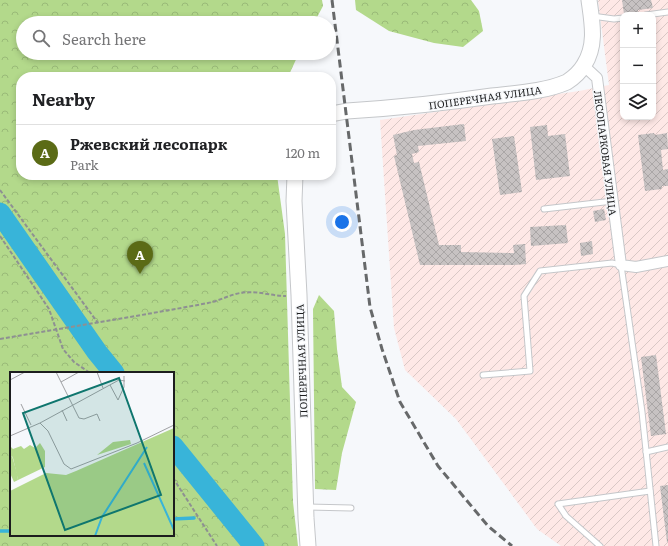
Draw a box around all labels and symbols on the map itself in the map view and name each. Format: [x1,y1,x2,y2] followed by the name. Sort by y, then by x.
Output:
[428,82,543,112] street label: ПОПЕРЕЧНАЯ УЛИЦА
[591,90,621,217] street label: ЛЕСОПАРКОВАЯ УЛИЦА
[332,212,352,232] your location
[127,241,153,274] pin: A
[291,303,310,418] street label: ПОПЕРЕЧНАЯ УЛИЦА
[10,372,174,536] inset map

